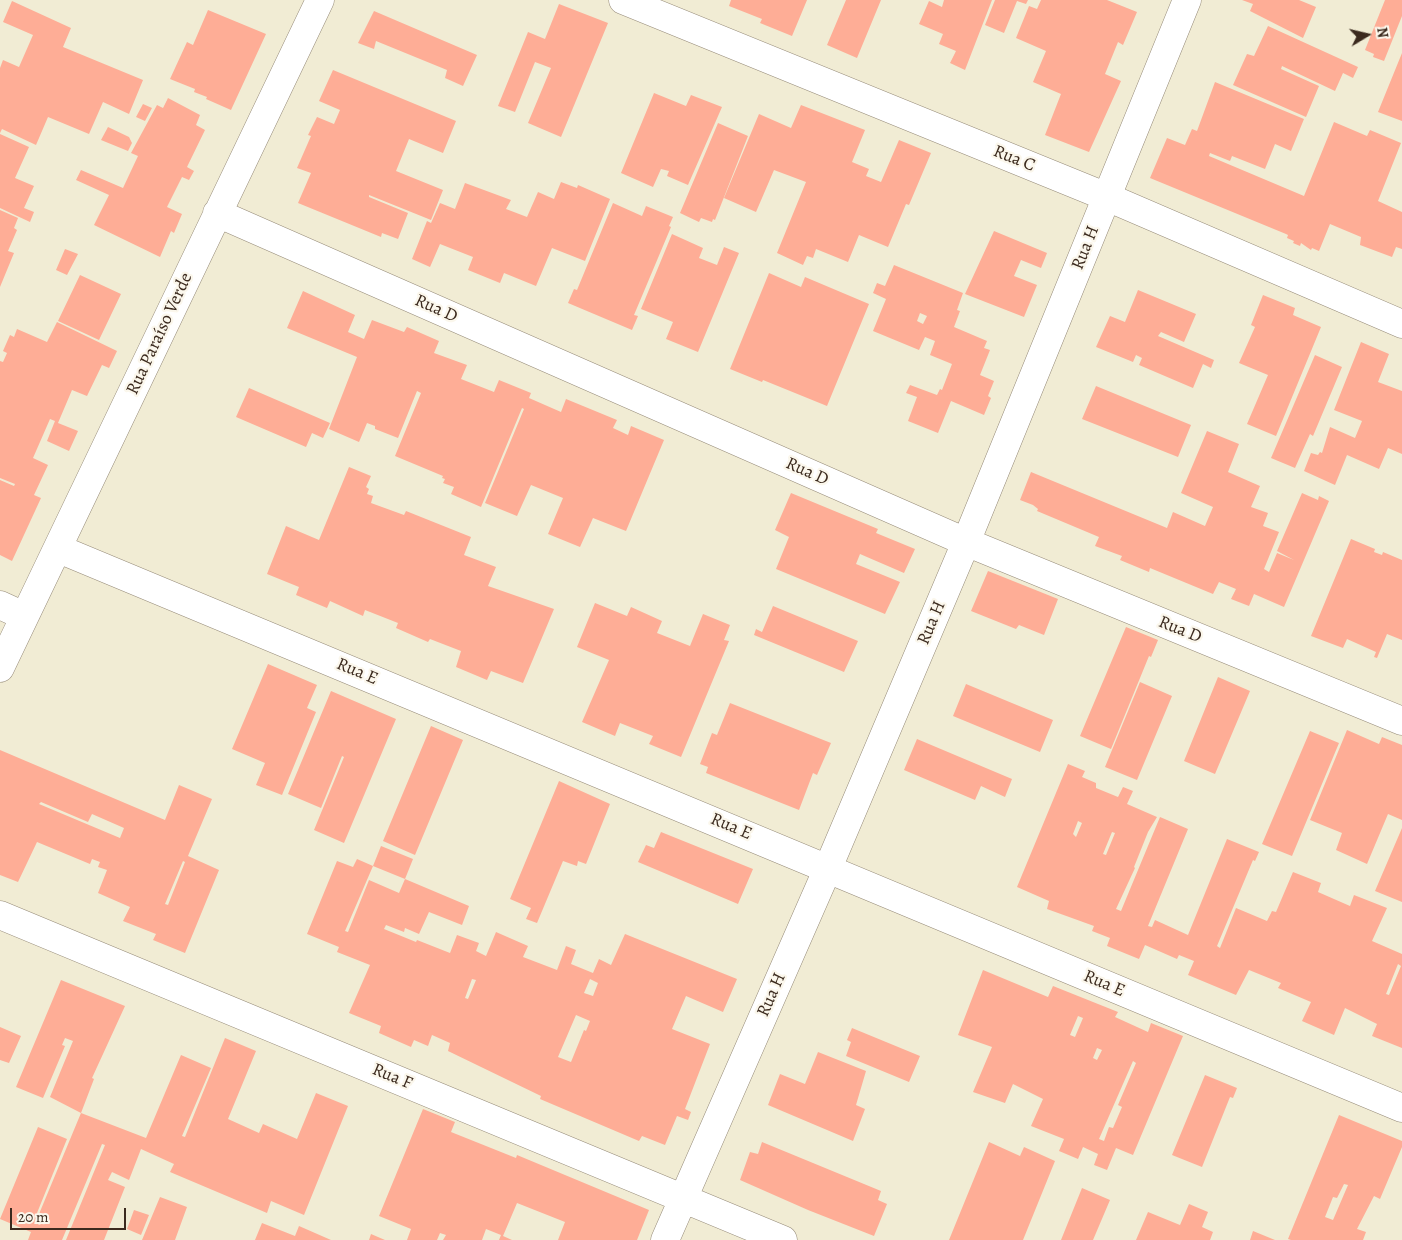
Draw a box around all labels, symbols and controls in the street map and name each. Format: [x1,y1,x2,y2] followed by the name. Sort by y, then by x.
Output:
[1342,10,1392,60] north arrow
[1372,26,1392,39] text: N
[990,141,1038,177] street label: Rua C
[1067,223,1105,273] street label: Rua H
[122,270,198,398] street label: Rua Paraíso Verde
[411,290,461,328] street label: Rua D
[782,453,832,491] street label: Rua D
[913,598,951,648] street label: Rua H
[1155,612,1205,648] street label: Rua D
[333,654,381,690] street label: Rua E
[707,809,755,845] street label: Rua E
[1080,966,1128,1002] street label: Rua E
[753,970,791,1020] street label: Rua H
[369,1059,415,1095] street label: Rua F
[12,1198,129,1230] scale bar
[18,1207,49,1227] text: 20 m

